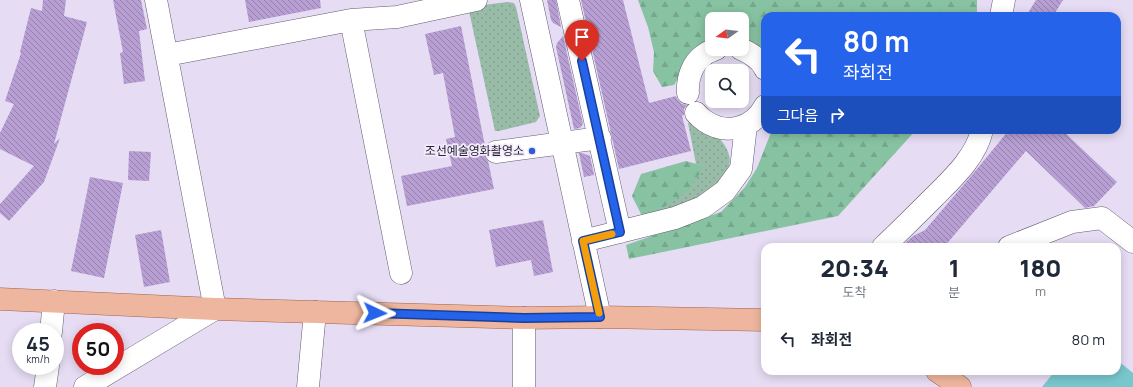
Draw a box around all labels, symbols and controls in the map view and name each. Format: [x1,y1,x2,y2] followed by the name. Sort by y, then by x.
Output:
[705,12,749,56] north arrow
[705,12,749,108] map controls
[565,20,599,61] pin
[843,22,909,60] text: 80 m
[571,26,593,48] icon: arrive
[777,28,829,80] icon: left
[843,60,893,84] text: 좌회전
[705,64,749,108] button: search
[826,104,848,126] icon: right
[777,105,818,126] text: 그다음
[425,142,524,159] place label: 조선예술영화촬영소
[527,146,537,156] marker: 조선예술영화촬영소
[820,251,889,284] text: 20:34
[949,251,960,284] text: 1
[1020,251,1062,284] text: 180
[1035,282,1046,300] text: m
[843,283,867,301] text: 도착
[948,283,960,301] text: 분
[354,292,396,334] position arrow
[72,323,124,375] speed limit sign: 50
[777,328,799,350] icon: left
[811,329,852,350] text: 좌회전
[1071,329,1105,350] text: 80 m
[26,330,50,357] text: 45
[26,352,50,366] text: km/h

